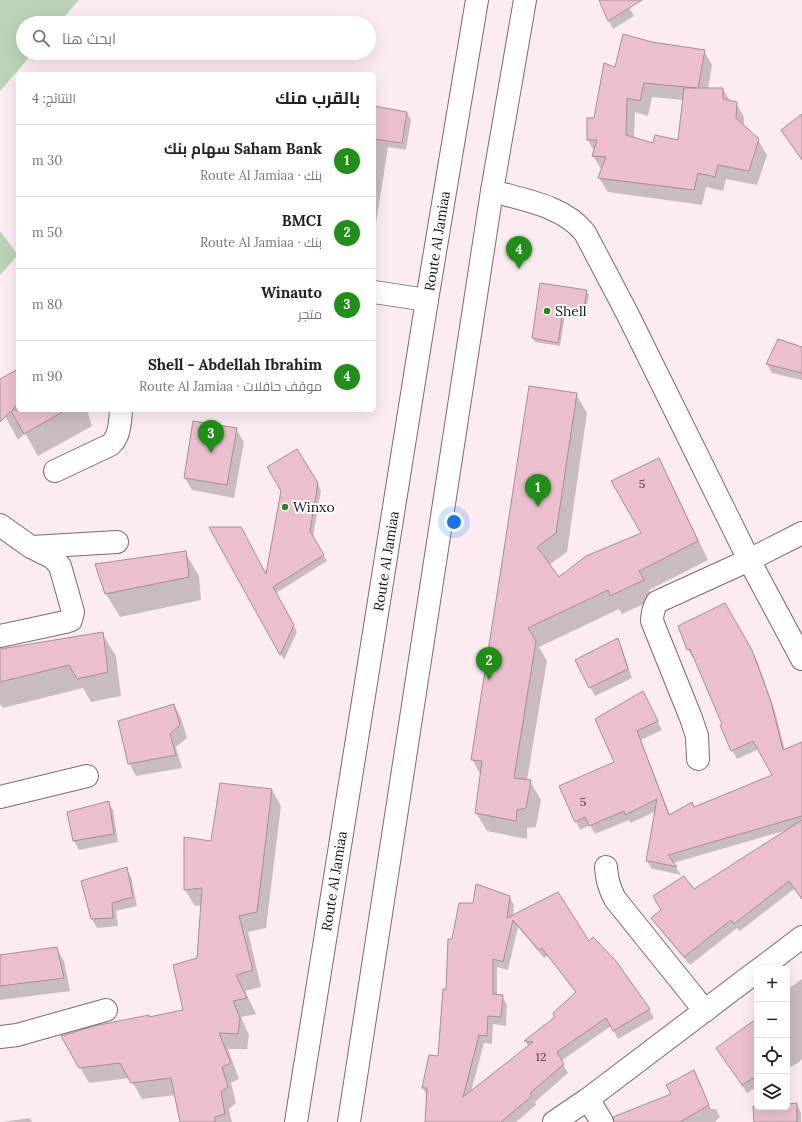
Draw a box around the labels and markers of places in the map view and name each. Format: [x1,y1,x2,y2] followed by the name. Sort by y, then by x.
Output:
[506,236,532,269] pin: 4
[555,302,587,320] place label: Shell
[542,306,552,316] marker: Shell
[198,420,224,453] pin: 3
[525,474,551,507] pin: 1
[293,498,335,516] place label: Winxo
[280,502,290,512] marker: Winxo
[476,647,502,680] pin: 2

